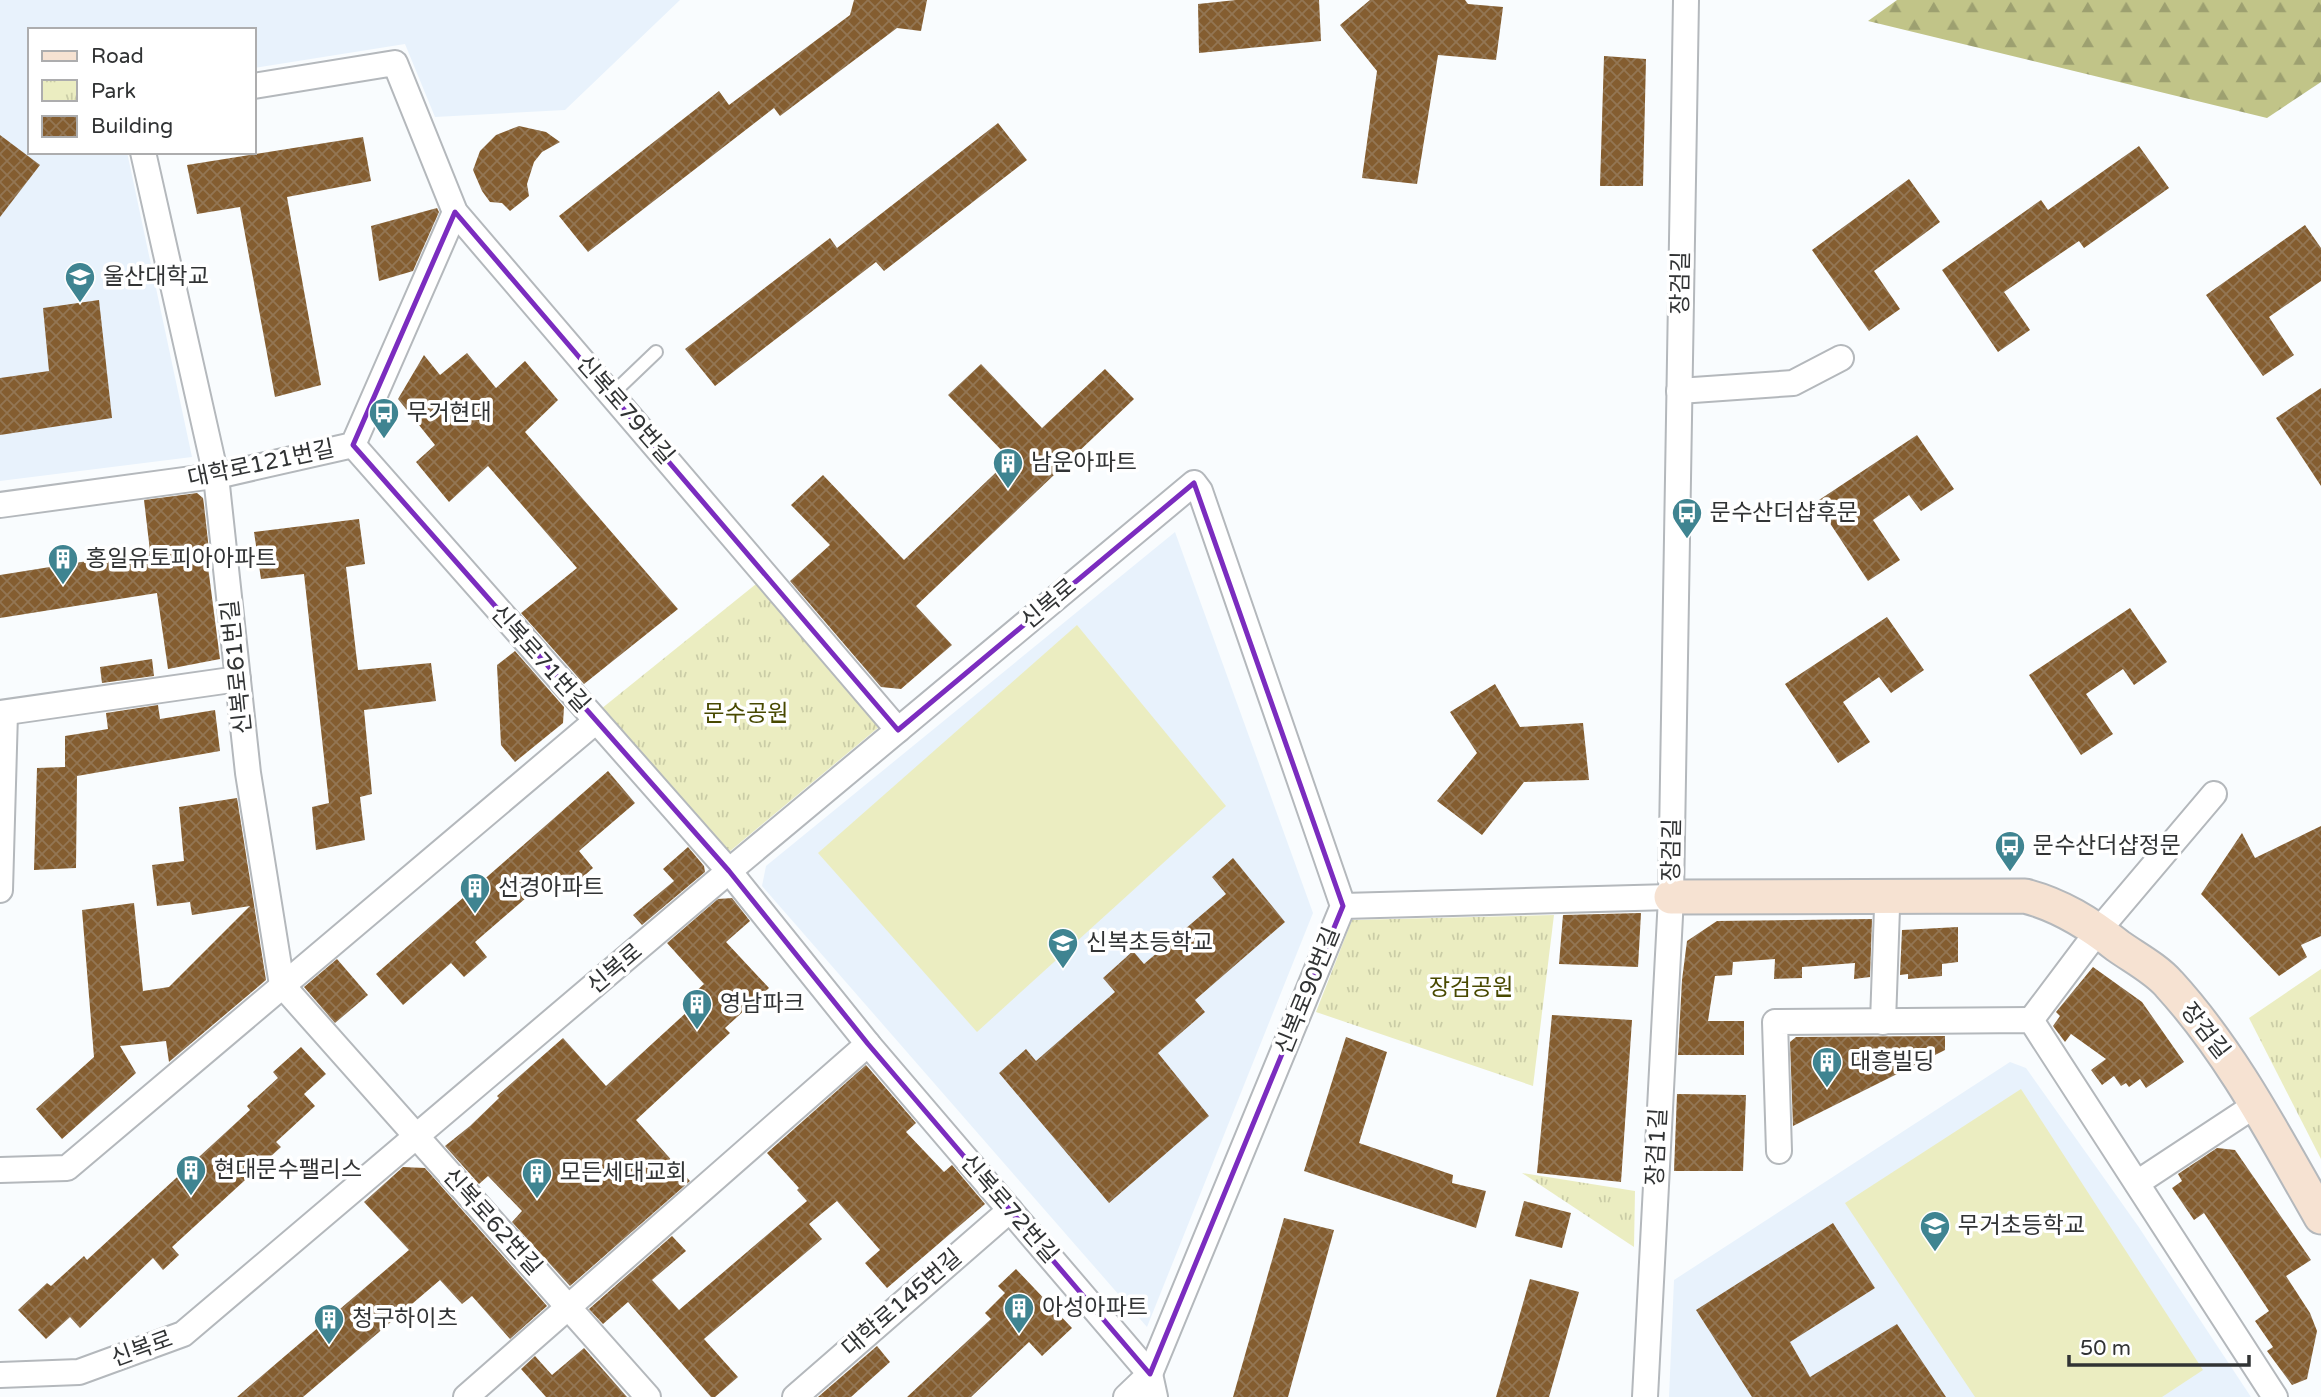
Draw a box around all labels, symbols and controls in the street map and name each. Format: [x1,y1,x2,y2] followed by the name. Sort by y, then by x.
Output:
[28,28,256,154] legend
[91,44,144,69] text: Road
[91,79,136,104] text: Park
[91,114,173,139] text: Building
[1666,251,1696,315] street label: 장검길
[63,260,97,304] school or university icon: 울산대학교
[103,263,209,291] place label: 울산대학교
[570,350,680,470] street label: 신복로79번길
[367,396,401,440] bus stop icon: 무거현대
[407,399,492,427] place label: 무거현대
[185,435,337,493] street label: 대학로121번길
[991,446,1025,490] building icon: 남운아파트
[1031,449,1137,477] place label: 남운아파트
[1670,496,1704,540] bus stop icon: 문수산더샵후문
[1710,499,1858,527] place label: 문수산더샵후문
[46,542,80,586] building icon: 홍일유토피아아파트
[86,545,276,573] place label: 홍일유토피아아파트
[1016,573,1082,635] street label: 신복로
[216,599,258,735] street label: 신복로61번길
[485,600,595,718] street label: 신복로71번길
[704,700,788,728] park label: 문수공원
[1657,818,1687,882] street label: 장검길
[1993,829,2027,873] bus stop icon: 문수산더샵정문
[2033,832,2181,860] place label: 문수산더샵정문
[458,871,492,915] building icon: 선경아파트
[498,874,604,902] place label: 선경아파트
[1270,923,1346,1059] street label: 신복로90번길
[1046,926,1080,970] school or university icon: 신복초등학교
[1086,929,1213,957] place label: 신복초등학교
[582,938,648,1000] street label: 신복로
[1429,974,1513,1002] park label: 장검공원
[680,987,714,1031] building icon: 영남파크
[720,990,805,1018] place label: 영남파크
[2174,997,2236,1065] street label: 장검길
[1810,1045,1844,1089] building icon: 대흥빌딩
[1850,1048,1935,1076] place label: 대흥빌딩
[1641,1107,1673,1187] street label: 장검1길
[954,1149,1064,1269] street label: 신복로72번길
[174,1153,208,1197] building icon: 현대문수팰리스
[214,1156,362,1184] place label: 현대문수팰리스
[520,1156,554,1200] building icon: 모든세대교회
[560,1159,687,1187] place label: 모든세대교회
[437,1163,547,1281] street label: 신복로62번길
[1918,1209,1952,1253] school or university icon: 무거초등학교
[1958,1212,2085,1240] place label: 무거초등학교
[837,1244,967,1362] street label: 대학로145번길
[1002,1291,1036,1335] building icon: 아성아파트
[1042,1294,1148,1322] place label: 아성아파트
[312,1302,346,1346] building icon: 청구하이츠
[352,1305,458,1333] place label: 청구하이츠
[2069,1324,2249,1368] scale bar
[107,1325,177,1373] street label: 신복로
[2080,1336,2131,1361] text: 50 m

